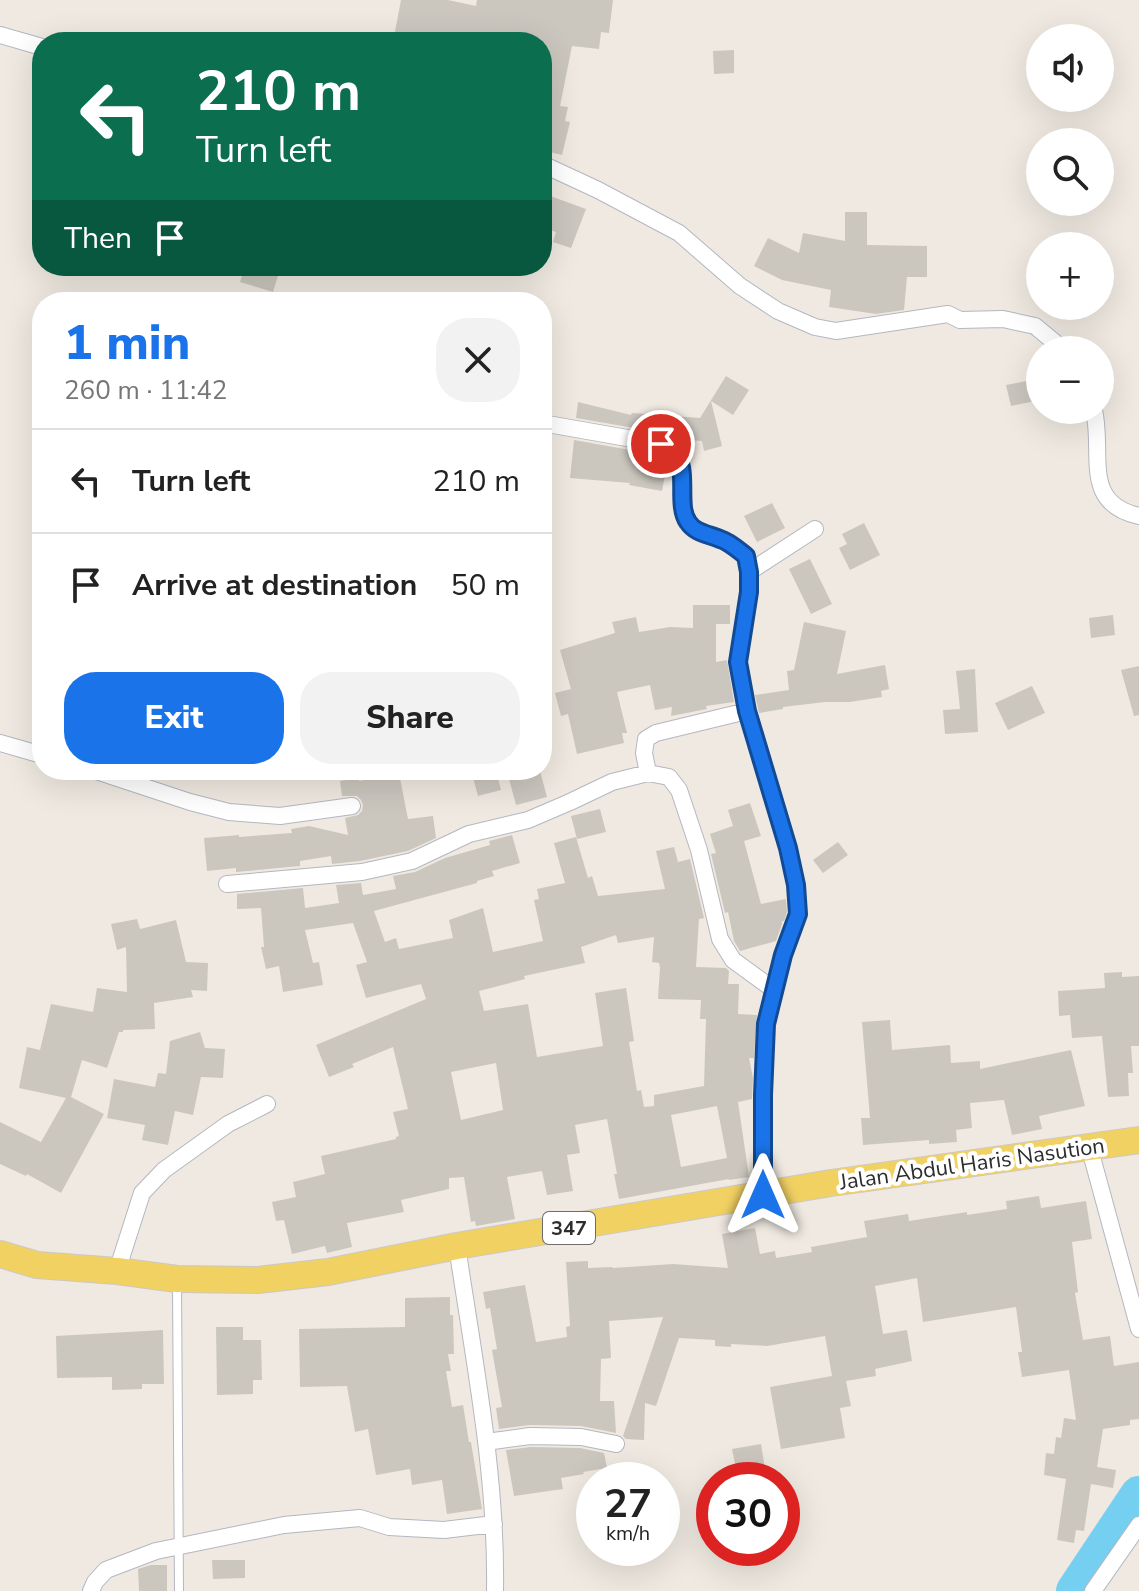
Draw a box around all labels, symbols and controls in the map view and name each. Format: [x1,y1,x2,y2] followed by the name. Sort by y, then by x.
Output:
[1026,24,1114,424] map controls
[1026,24,1114,112] button: sound
[196,53,361,130] text: 210 m
[64,64,168,168] icon: left
[196,126,331,175] text: Turn left
[1026,128,1114,216] button: search
[148,216,192,260] icon: arrive
[64,218,132,259] text: Then
[1026,232,1114,320] button: +
[64,310,190,376] text: 1 min
[436,318,520,402] button: close
[1026,336,1114,424] button: −
[64,373,227,408] text: 260 m · 11:42
[627,410,695,478] pin
[639,422,683,466] icon: arrive
[64,459,108,503] icon: left
[132,461,250,502] text: Turn left
[433,461,520,502] text: 210 m
[64,563,108,607] icon: arrive
[132,565,417,606] text: Arrive at destination
[451,565,520,606] text: 50 m
[64,672,284,764] button: Exit
[300,672,520,764] button: Share
[837,1131,1107,1198] street label: Jalan Abdul Haris Nasution
[721,1153,805,1237] position arrow
[543,1212,595,1244] road number: 347
[696,1462,800,1566] speed limit sign: 30
[604,1477,652,1531] text: 27
[606,1520,650,1547] text: km/h

